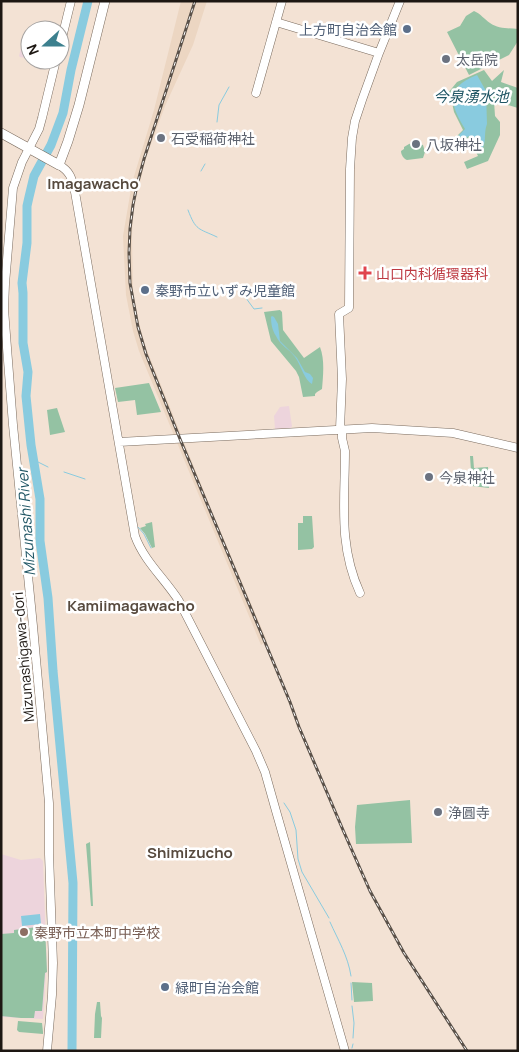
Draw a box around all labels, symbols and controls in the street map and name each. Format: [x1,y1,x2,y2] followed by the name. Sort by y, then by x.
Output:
[20,20,70,70] north arrow
[299,20,397,39] place label: 上方町自治会館
[401,23,413,35] marker: 上方町自治会館
[22,42,43,58] text: N
[456,50,498,69] place label: 太岳院
[440,53,452,65] marker: 太岳院
[433,86,510,107] water label: 今泉湧水池
[171,129,255,148] place label: 石受稲荷神社
[155,132,167,144] marker: 石受稲荷神社
[426,135,482,154] place label: 八坂神社
[410,138,422,150] marker: 八坂神社
[47,173,139,194] district label: Imagawacho
[376,264,488,283] place label: 山口内科循環器科
[358,266,372,280] marker: 山口内科循環器科
[155,281,295,300] place label: 秦野市立いずみ児童館
[139,284,151,296] marker: 秦野市立いずみ児童館
[12,465,40,577] water label: Mizunashi River
[439,468,495,487] place label: 今泉神社
[423,471,435,483] marker: 今泉神社
[8,591,38,723] street label: Mizunashigawa-dori
[67,595,195,616] district label: Kamiimagawacho
[448,803,490,822] place label: 浄圓寺
[432,806,444,818] marker: 浄圓寺
[147,842,233,863] district label: Shimizucho
[34,923,160,942] place label: 秦野市立本町中学校
[18,926,30,938] marker: 秦野市立本町中学校
[175,978,259,997] place label: 緑町自治会館
[159,981,171,993] marker: 緑町自治会館

